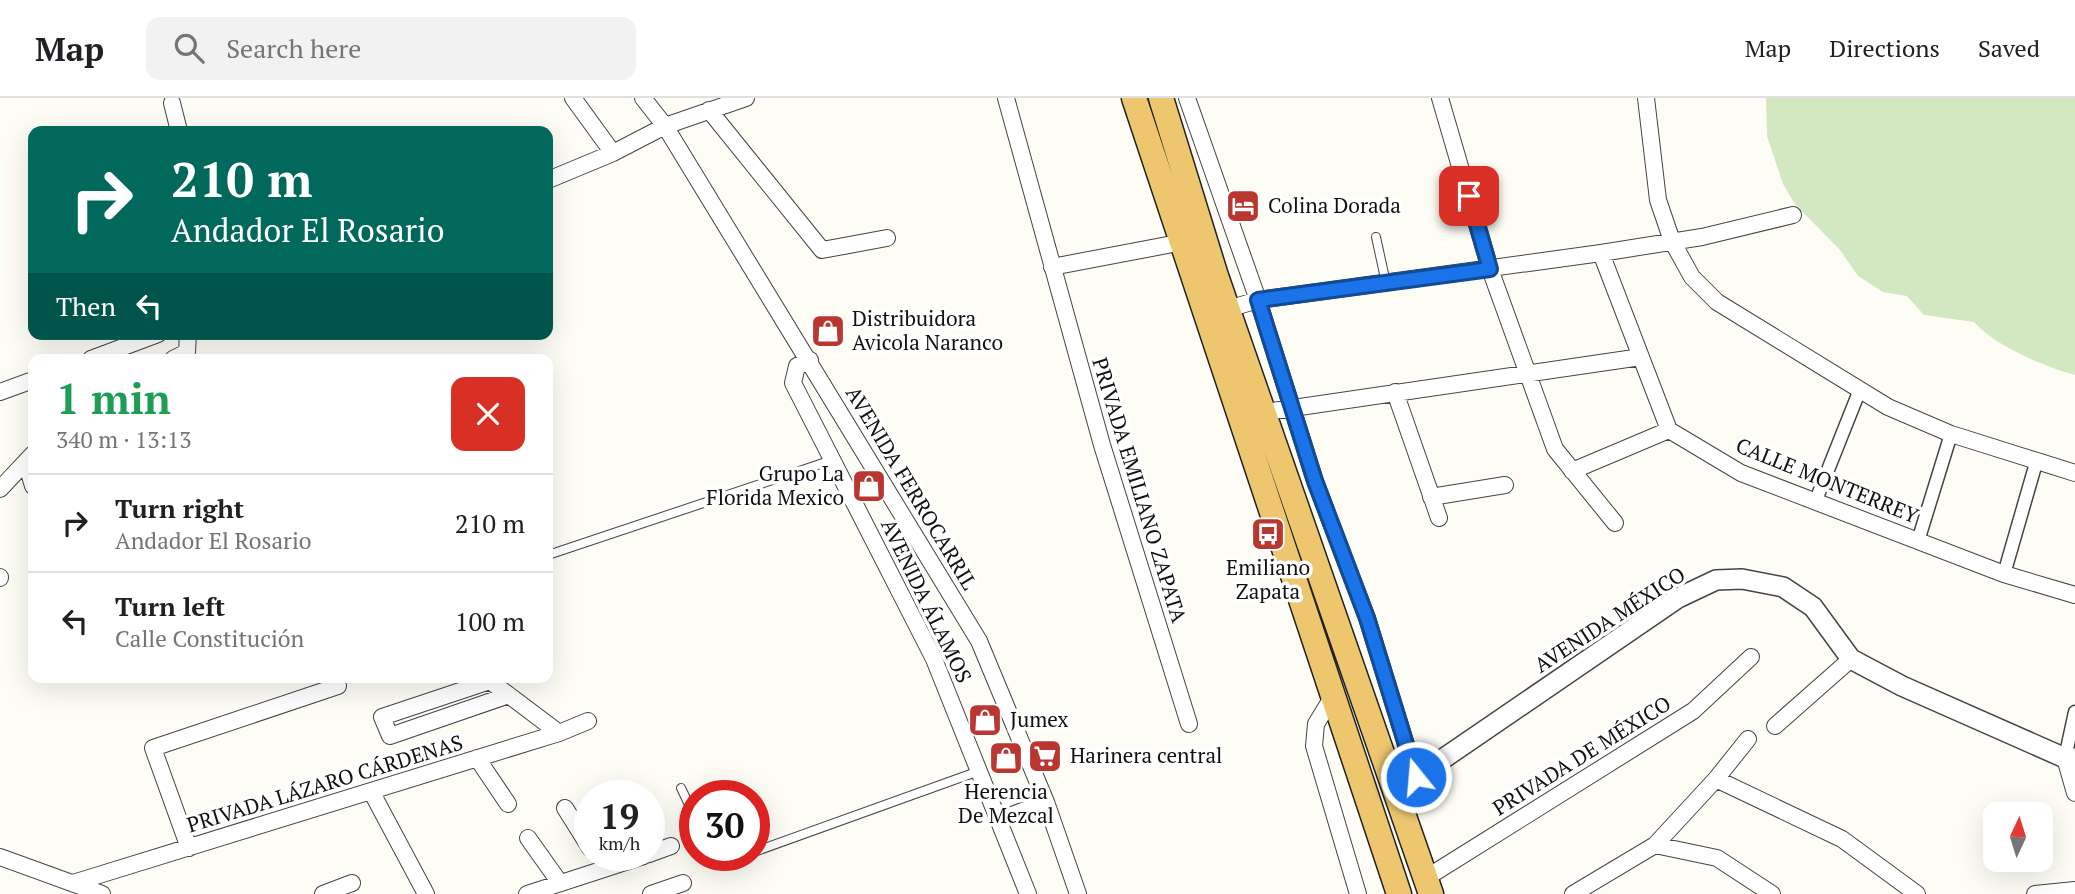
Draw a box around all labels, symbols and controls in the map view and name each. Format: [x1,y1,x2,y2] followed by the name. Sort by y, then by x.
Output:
[146,17,636,80] search box
[35,27,104,70] text: Map
[170,29,208,67] icon: search
[226,31,361,65] text: Search here
[1745,32,1791,64] text: Map
[1829,32,1940,64] text: Directions
[1978,32,2040,64] text: Saved
[171,146,313,211] text: 210 m
[56,154,147,245] icon: right
[1439,166,1499,226] pin
[1450,177,1488,215] icon: arrive
[1224,187,1262,225] hotel icon: Colina Dorada
[1268,191,1401,219] place label: Colina Dorada
[171,209,444,251] text: Andador El Rosario
[130,287,168,325] icon: left
[56,289,116,323] text: Then
[852,304,1003,356] place label: Distribuidora Avicola Naranco
[809,312,847,350] shop icon: Distribuidora Avicola Naranco
[1086,354,1194,626] street label: PRIVADA EMILIANO ZAPATA
[56,370,171,426] text: 1 min
[451,377,525,451] button: close
[840,381,984,595] street label: AVENIDA FERROCARRIL
[56,424,191,455] text: 340 m · 13:13
[1732,431,1923,530] street label: CALLE MONTERREY
[706,459,844,511] place label: Grupo La Florida Mexico
[850,467,888,505] shop icon: Grupo La Florida Mexico
[115,491,244,525] text: Turn right
[56,504,94,542] icon: right
[455,506,525,540] text: 210 m
[875,514,979,687] street label: AVENIDA ÁLAMOS
[1249,515,1287,553] bus stop icon: Emiliano Zapata
[115,525,312,556] text: Andador El Rosario
[1226,553,1310,605] place label: Emiliano Zapata
[1529,560,1690,678] street label: AVENIDA MÉXICO
[115,589,225,623] text: Turn left
[56,602,94,640] icon: left
[455,604,525,638] text: 100 m
[115,623,304,654] text: Calle Constitución
[1487,689,1676,821] street label: PRIVADA DE MÉXICO
[966,701,1004,739] shop icon: Jumex
[1010,705,1069,733] place label: Jumex
[183,728,466,838] street label: PRIVADA LÁZARO CÁRDENAS
[1026,737,1064,775] supermarket icon: Harinera central
[987,739,1025,777] shop icon: Herencia De Mezcal
[1379,740,1453,814] position arrow
[1070,741,1222,769] place label: Harinera central
[958,777,1054,829] place label: Herencia De Mezcal
[679,780,770,871] speed limit sign: 30
[600,793,639,839] text: 19
[1983,802,2053,872] north arrow
[1983,802,2053,872] map controls
[599,831,640,855] text: km/h

